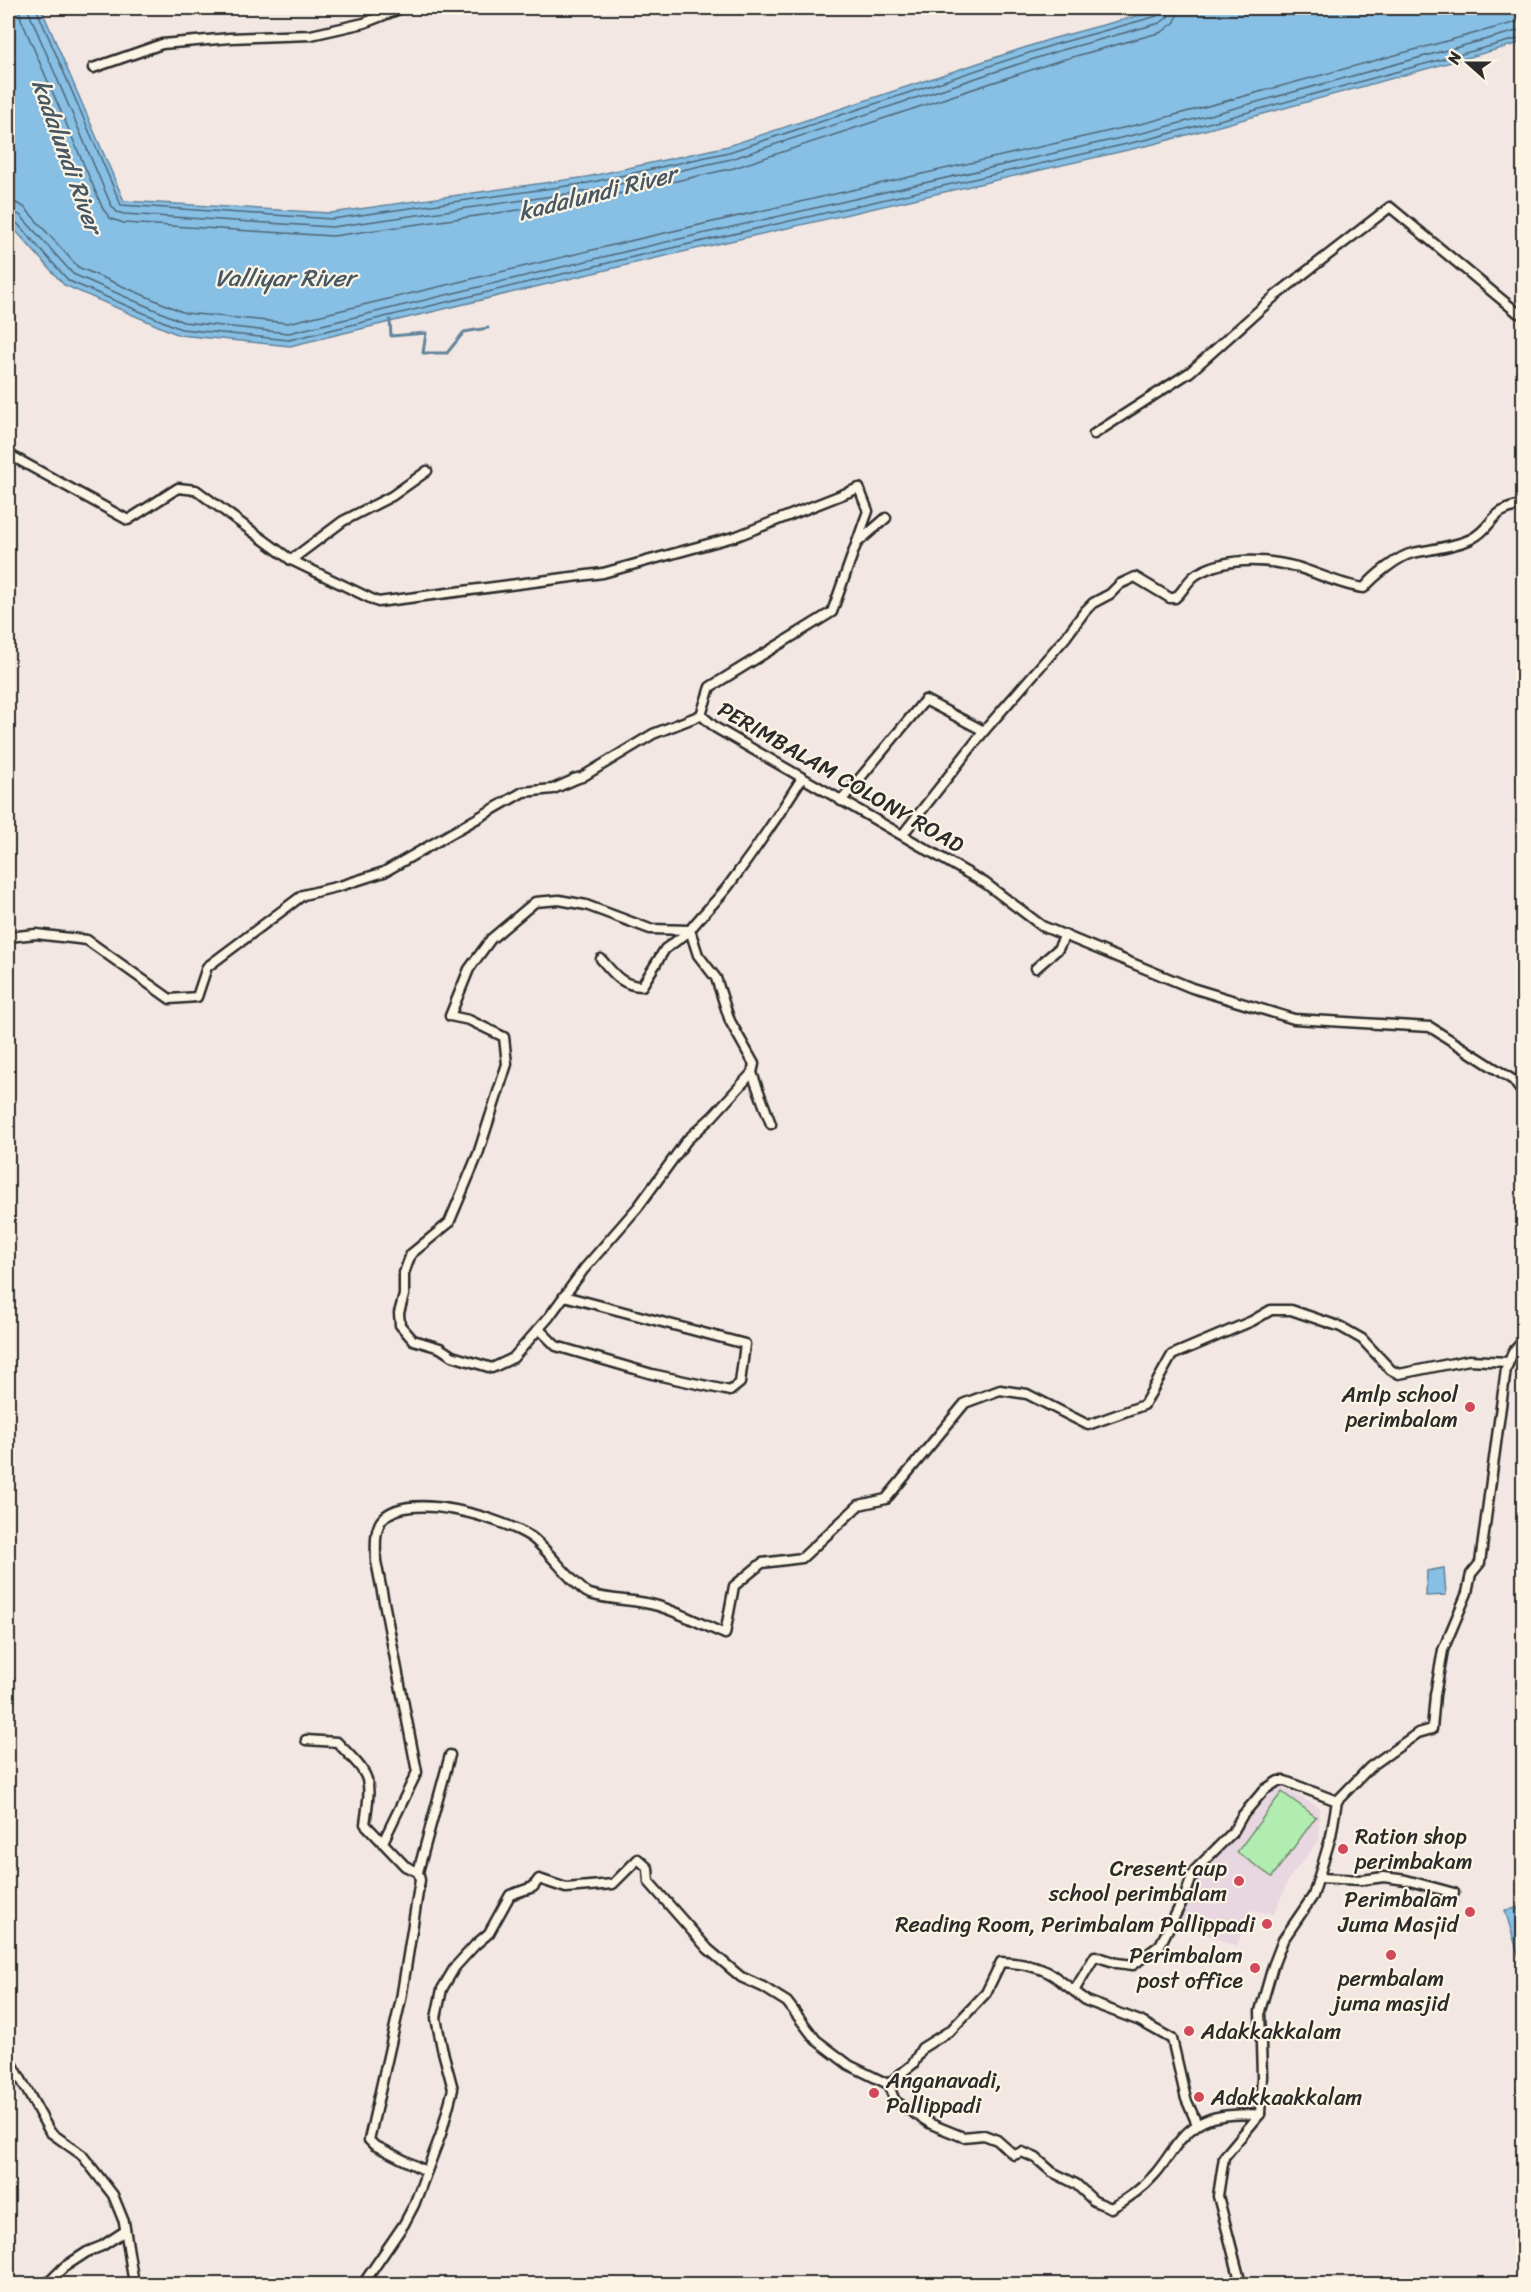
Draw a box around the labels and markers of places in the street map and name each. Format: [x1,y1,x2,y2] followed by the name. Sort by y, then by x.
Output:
[1341,1375,1459,1439] place label: Amlp school perimbalam
[1463,1400,1477,1414] marker: Amlp school perimbalam
[1354,1817,1473,1881] place label: Ration shop perimbakam
[1336,1842,1350,1856] marker: Ration shop perimbakam
[1048,1849,1227,1913] place label: Cresent aup school perimbalam
[1232,1874,1246,1888] marker: Cresent aup school perimbalam
[1337,1880,1459,1944] place label: Perimbalam Juma Masjid
[895,1905,1256,1944] place label: Reading Room, Perimbalam Pallippadi
[1463,1905,1477,1919] marker: Perimbalam Juma Masjid
[1260,1917,1274,1931] marker: Reading Room, Perimbalam Pallippadi
[1129,1936,1243,2000] place label: Perimbalam post office
[1384,1948,1398,1962] marker: permbalam juma masjid
[1328,1959,1450,2023] place label: permbalam juma masjid
[1248,1961,1262,1975] marker: Perimbalam post office
[1200,2012,1341,2051] place label: Adakkakkalam
[1182,2024,1196,2038] marker: Adakkakkalam
[885,2061,1002,2125] place label: Anganavadi, Pallippadi
[1210,2078,1362,2117] place label: Adakkaakkalam
[867,2086,881,2100] marker: Anganavadi, Pallippadi
[1192,2090,1206,2104] marker: Adakkaakkalam

